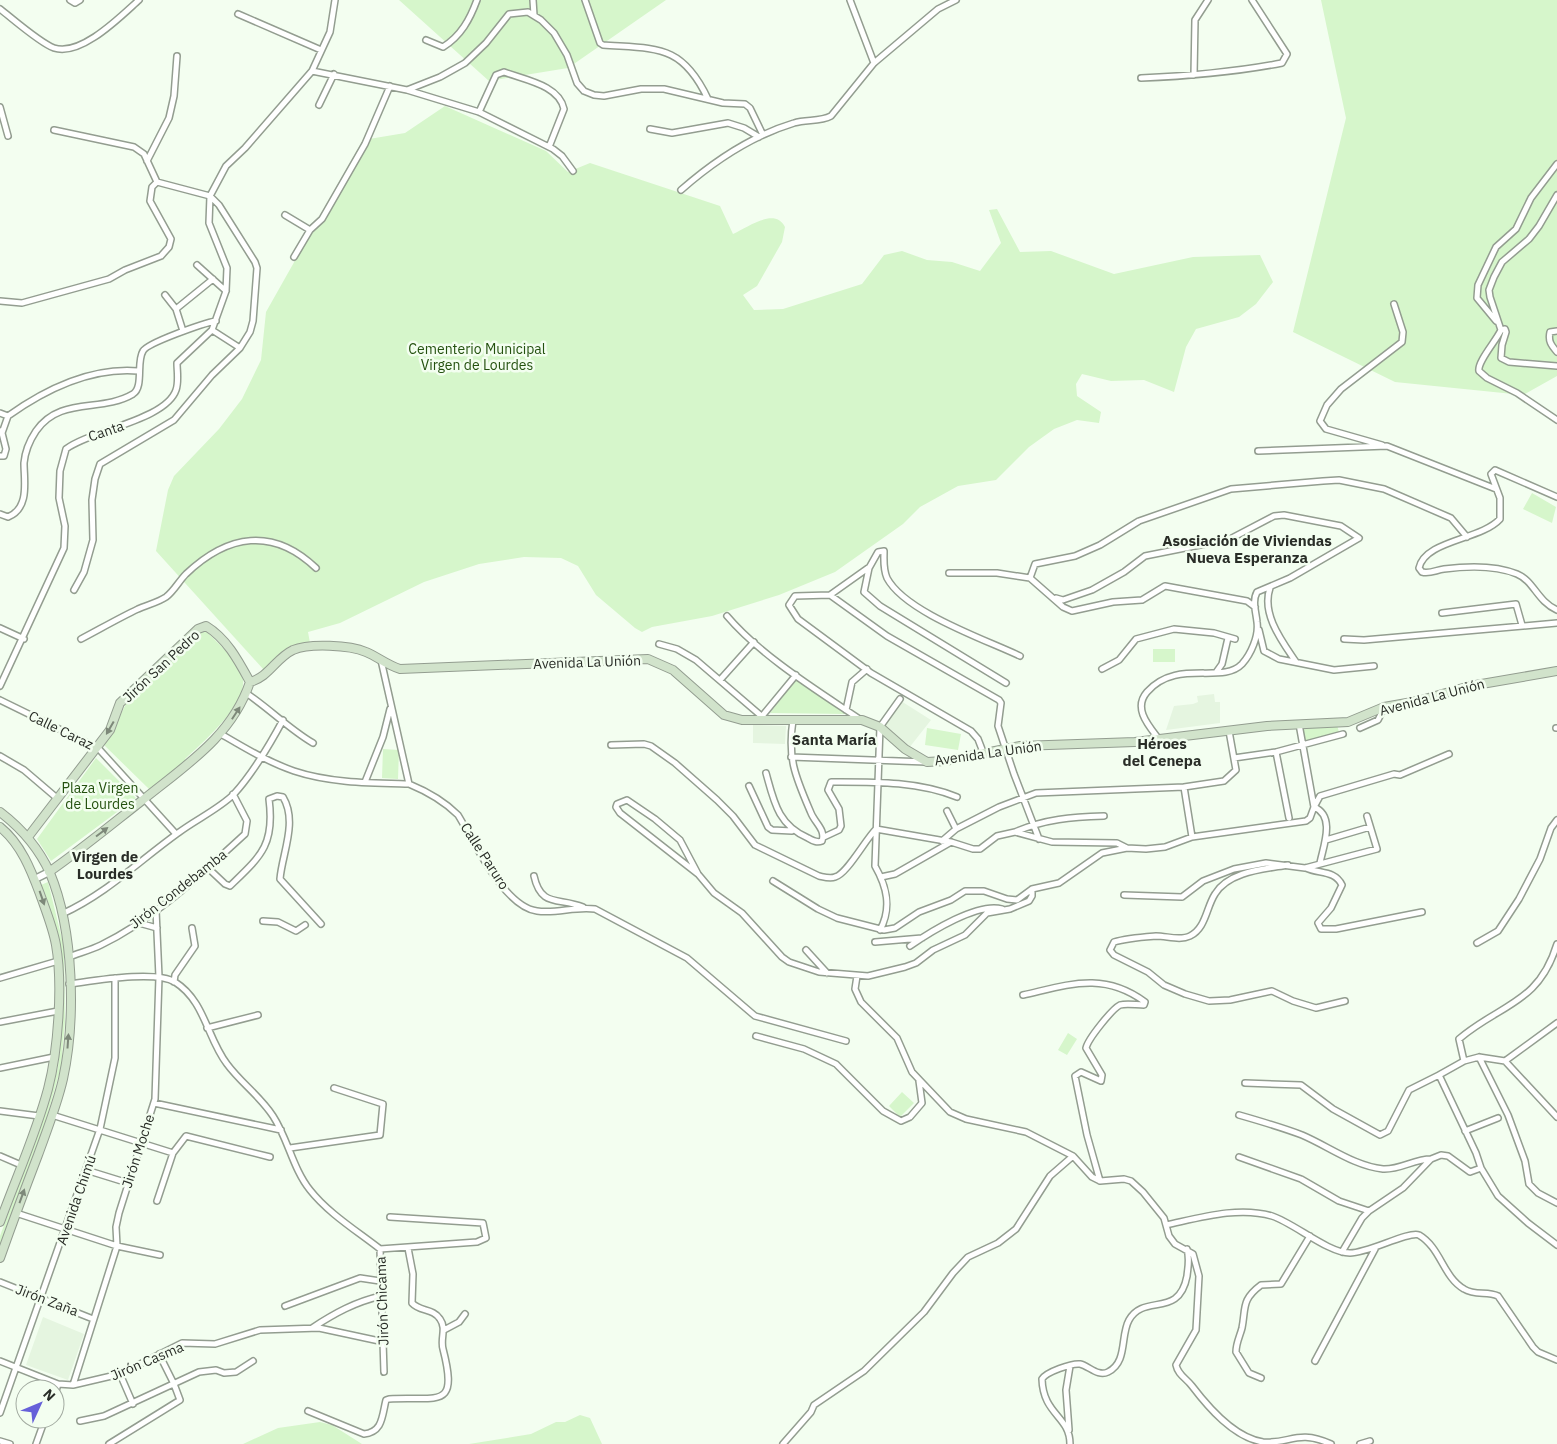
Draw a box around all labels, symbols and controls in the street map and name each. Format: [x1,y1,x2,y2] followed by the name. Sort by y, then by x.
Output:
[408,340,546,374] park label: Cementerio Municipal Virgen de Lourdes
[86,416,127,445] street label: Canta
[1162,531,1332,567] district label: Asosiación de Viviendas Nueva Esperanza
[119,626,203,706] street label: Jirón San Pedro
[533,651,641,673] street label: Avenida La Unión
[1377,674,1487,720] street label: Avenida La Unión
[26,707,97,754] street label: Calle Caraz
[231,707,241,720] one-way arrow
[106,722,115,735] one-way arrow
[792,730,877,749] district label: Santa María
[1123,734,1202,770] district label: Héroes del Cenepa
[933,737,1043,769] street label: Avenida La Unión
[62,779,138,813] park label: Plaza Virgen de Lourdes
[457,819,513,893] street label: Calle Paruro
[95,827,108,838] one-way arrow
[126,845,231,933] street label: Jirón Condebamba
[72,847,138,883] district label: Virgen de Lourdes
[38,891,46,906] one-way arrow
[64,1032,72,1048] one-way arrow
[118,1111,159,1190] street label: Jirón Moche
[52,1153,100,1247] street label: Avenida Chimú
[19,1189,27,1203] one-way arrow
[371,1256,393,1346] street label: Jirón Chicama
[13,1280,81,1320] street label: Jirón Zaña
[108,1337,187,1384] street label: Jirón Casma
[15,1379,65,1429] north arrow
[39,1385,59,1405] text: N

